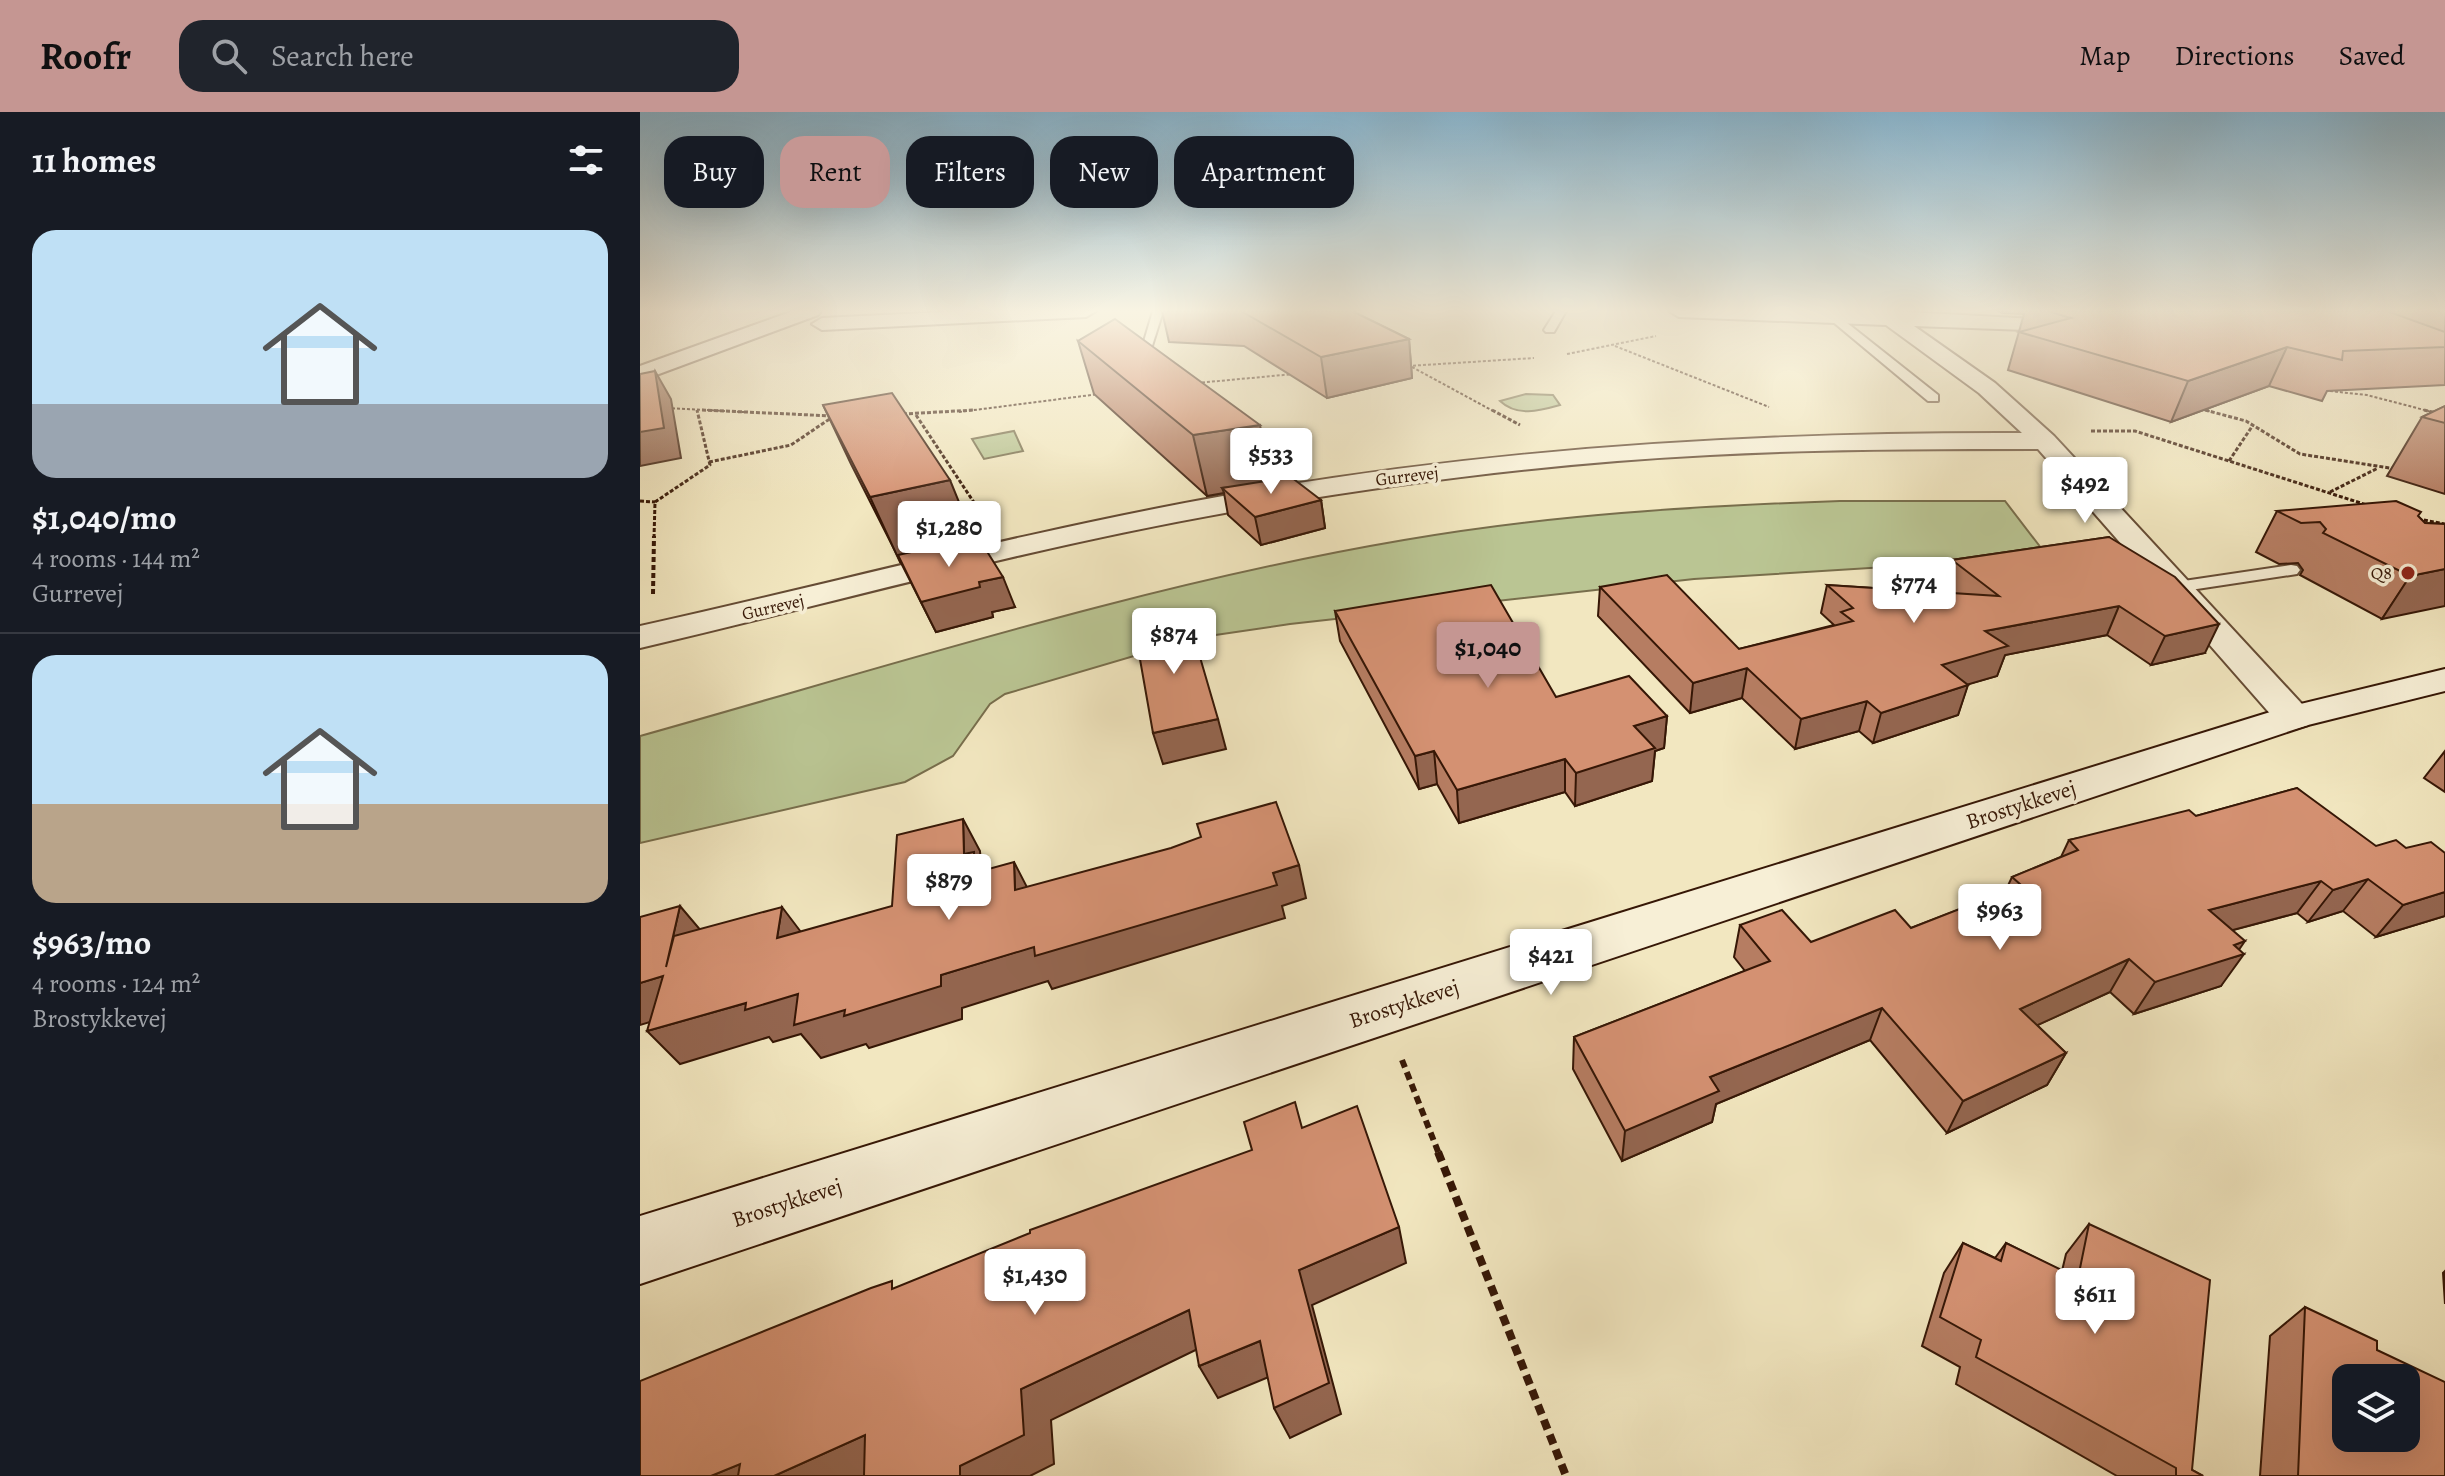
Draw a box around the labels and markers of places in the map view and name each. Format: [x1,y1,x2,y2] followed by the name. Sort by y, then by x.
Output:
[1224,428,1318,496] pin: $533
[2038,457,2132,525] pin: $492
[884,501,1014,569] pin: $1,280
[1867,557,1961,625] pin: $774
[2371,561,2392,585] place label: Q8
[2399,564,2417,582] marker: Q8
[1127,608,1221,676] pin: $874
[1423,622,1553,690] pin: $1,040
[902,854,996,922] pin: $879
[1953,884,2047,952] pin: $963
[1504,929,1598,997] pin: $421
[970,1249,1100,1317] pin: $1,430
[2048,1268,2142,1336] pin: $611

